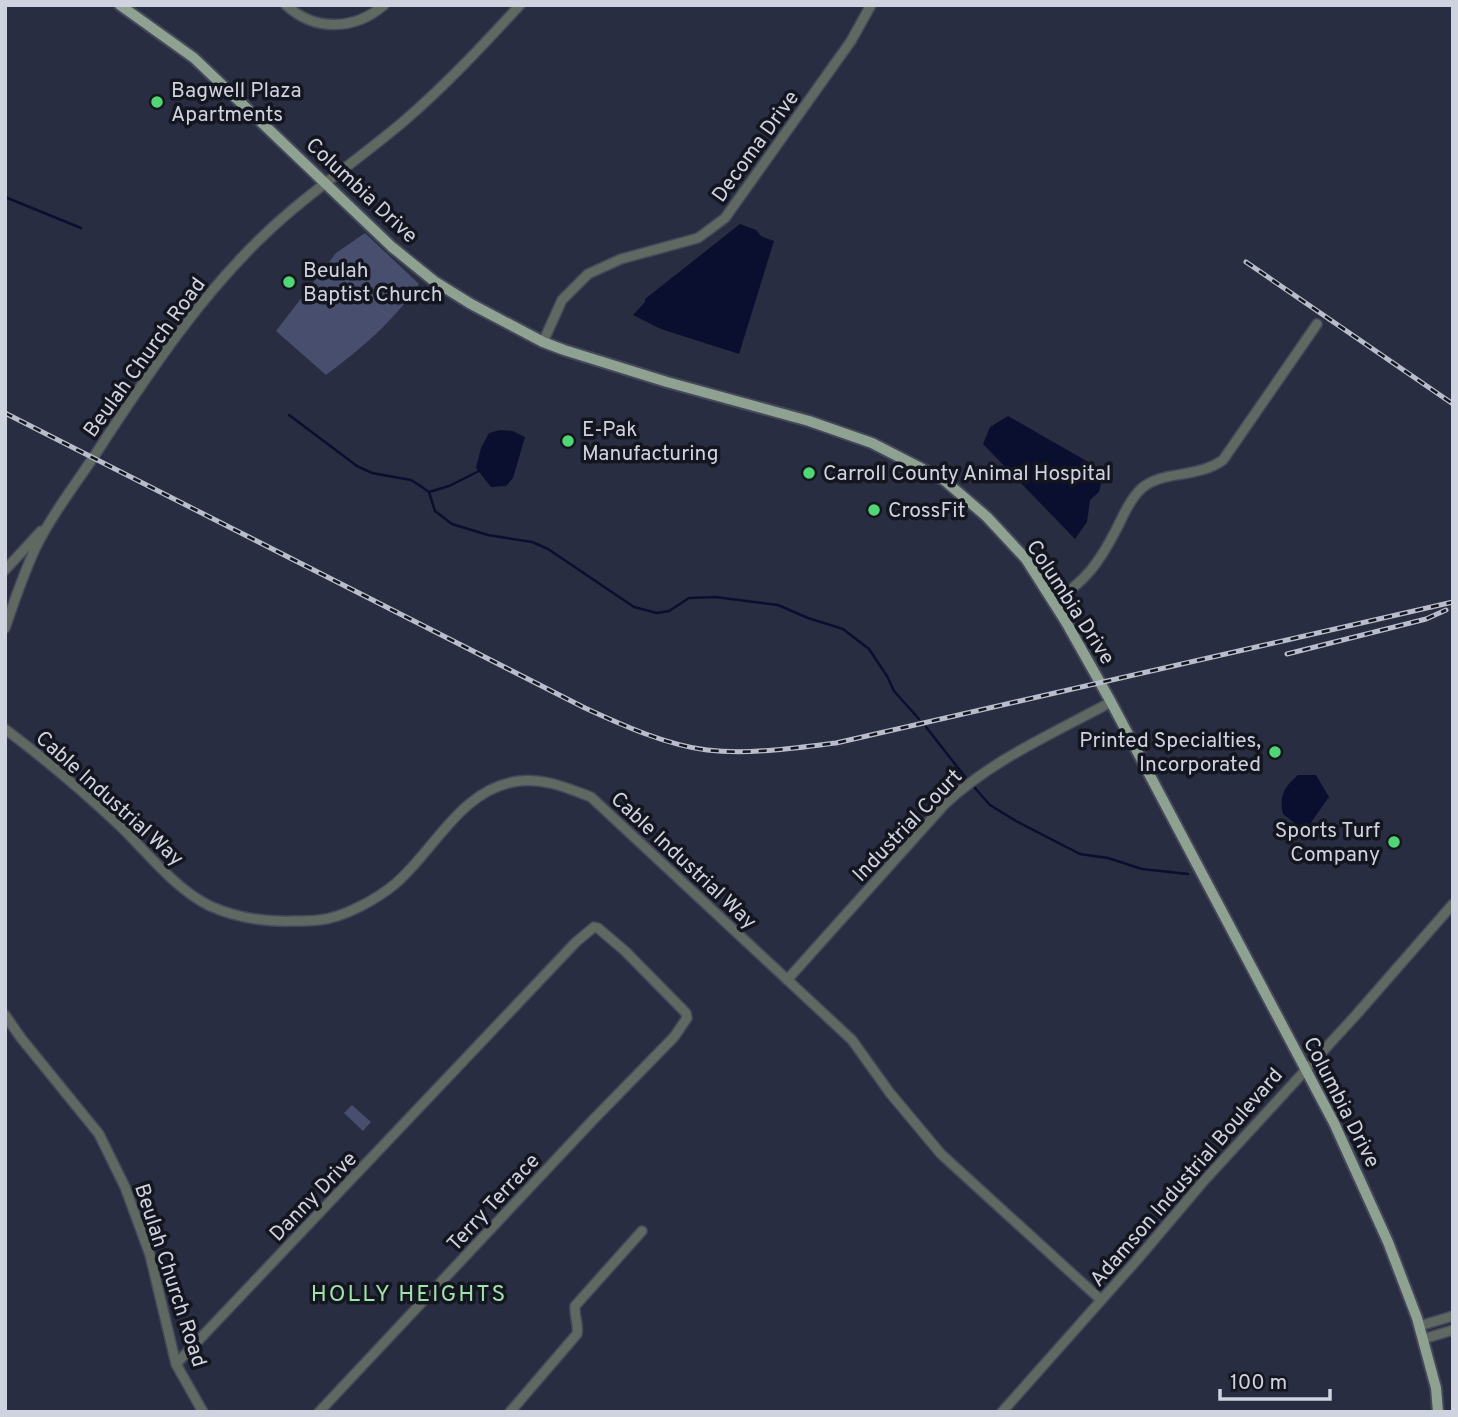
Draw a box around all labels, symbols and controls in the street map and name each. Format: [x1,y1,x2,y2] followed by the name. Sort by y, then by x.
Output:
[171,78,302,129] place label: Bagwell Plaza Apartments
[707,86,806,208] street label: Decoma Drive
[149,94,165,110] marker: Bagwell Plaza Apartments
[299,132,423,250] street label: Columbia Drive
[303,258,443,309] place label: Beulah Baptist Church
[78,273,212,443] street label: Beulah Church Road
[281,274,297,290] marker: Beulah Baptist Church
[582,417,719,468] place label: E-Pak Manufacturing
[560,433,576,449] marker: E-Pak Manufacturing
[823,461,1111,488] place label: Carroll County Animal Hospital
[801,465,817,481] marker: Carroll County Animal Hospital
[888,498,966,525] place label: CrossFit
[866,502,882,518] marker: CrossFit
[1019,535,1120,670] street label: Columbia Drive
[29,725,189,873] street label: Cable Industrial Way
[1079,728,1261,779] place label: Printed Specialties, Incorporated
[1267,744,1283,760] marker: Printed Specialties, Incorporated
[847,764,969,888] street label: Industrial Court
[604,786,762,936] street label: Cable Industrial Way
[1275,818,1380,869] place label: Sports Turf Company
[1386,834,1402,850] marker: Sports Turf Company
[1296,1033,1385,1173] street label: Columbia Drive
[1085,1063,1290,1293] street label: Adamson Industrial Boulevard
[264,1146,364,1248] street label: Danny Drive
[442,1148,546,1258] street label: Terry Terrace
[127,1180,212,1371] street label: Beulah Church Road
[311,1281,507,1310] district label: HOLLY HEIGHTS
[1220,1358,1330,1402] scale bar
[1230,1370,1287,1397] text: 100 m

